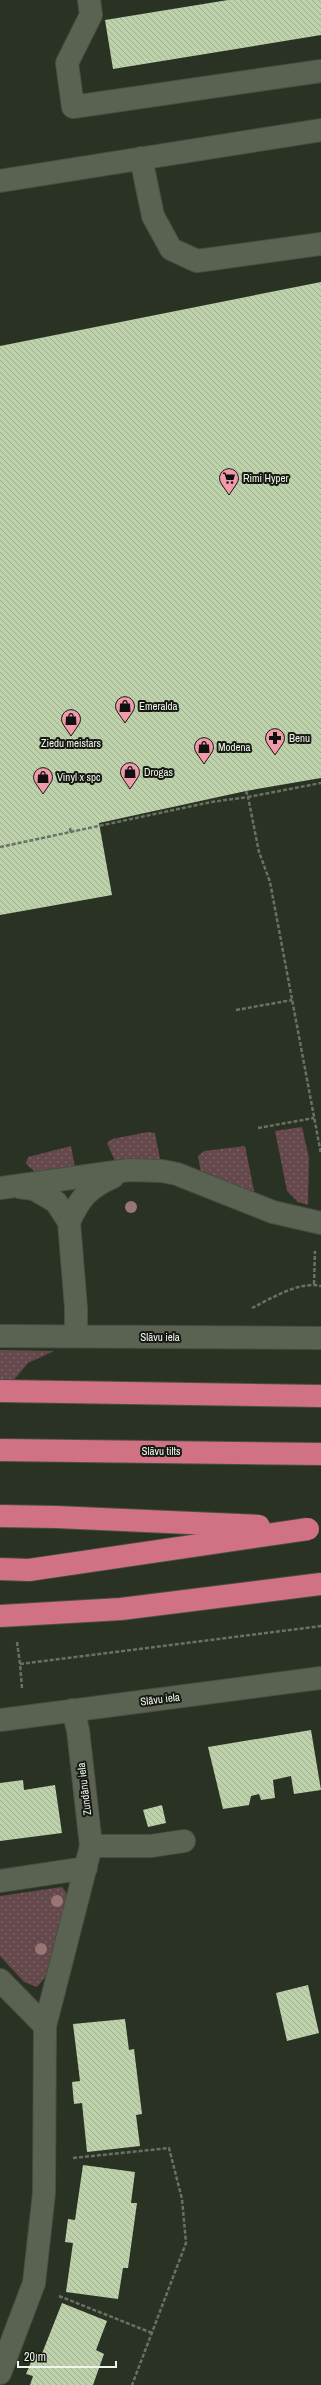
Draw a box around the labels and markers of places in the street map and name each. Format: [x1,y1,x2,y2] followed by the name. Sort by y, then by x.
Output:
[218,467,240,495] supermarket icon: Rimi Hyper
[243,471,289,485] place label: Rimi Hyper
[114,695,136,723] shop icon: Emeralda
[139,699,178,713] place label: Emeralda
[60,708,82,736] shop icon: Ziedu meistars
[264,727,286,755] pharmacy icon: Benu
[289,731,310,745] place label: Benu
[41,736,102,750] place label: Ziedu meistars
[193,736,215,764] shop icon: Modena
[218,740,251,754] place label: Modena
[119,761,141,789] shop icon: Drogas
[144,765,174,779] place label: Drogas
[32,766,54,794] shop icon: Vinyl x spc
[57,770,101,784] place label: Vinyl x spc

